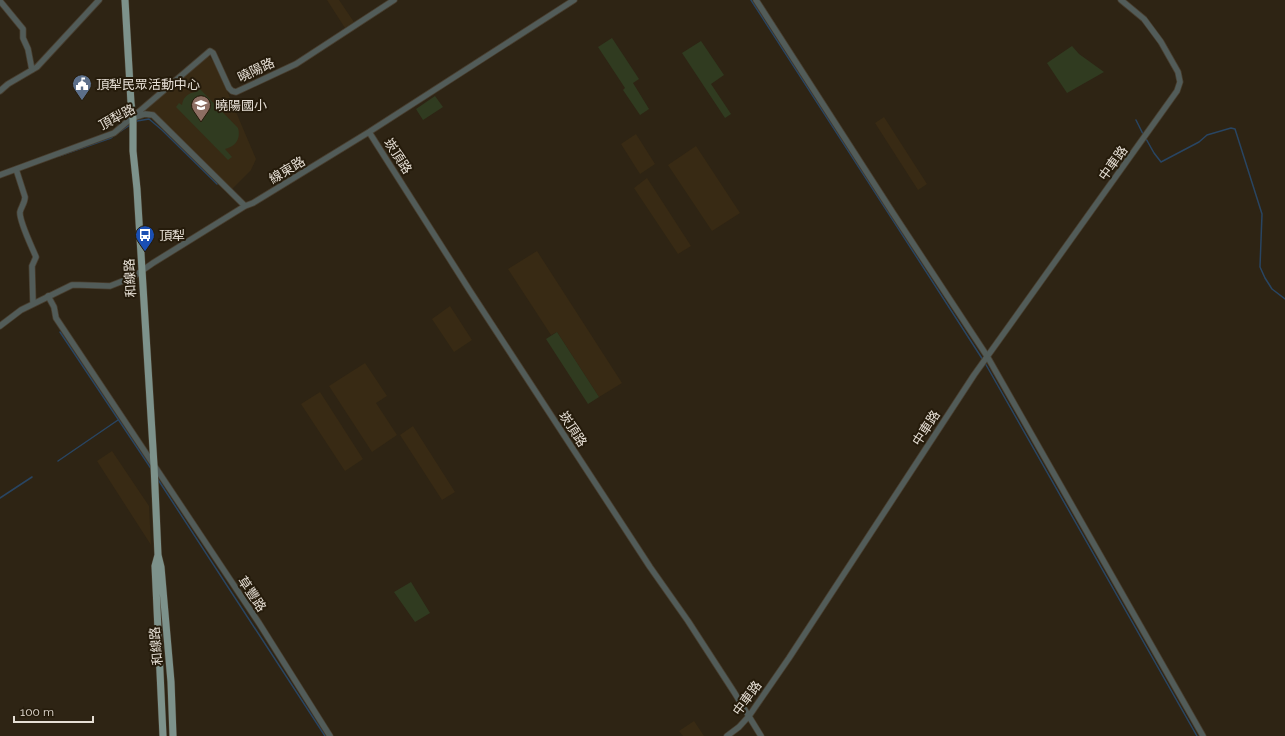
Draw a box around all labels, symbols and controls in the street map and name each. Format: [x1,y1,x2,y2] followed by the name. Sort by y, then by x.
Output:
[235,55,277,85] street label: 曉陽路
[71,73,93,101] public building icon: 頂犁民眾活動中心
[96,77,200,92] place label: 頂犁民眾活動中心
[190,94,212,122] school or university icon: 曉陽國小
[215,98,267,113] place label: 曉陽國小
[96,101,138,133] street label: 頂犁路
[381,136,415,176] street label: 崁頂路
[1095,143,1131,183] street label: 中車路
[266,154,308,186] street label: 線東路
[134,224,156,252] bus stop icon: 頂犁
[159,228,185,243] place label: 頂犁
[121,258,139,298] street label: 和線路
[909,408,943,448] street label: 中車路
[556,409,590,449] street label: 崁頂路
[235,574,269,614] street label: 草豐路
[147,626,165,666] street label: 和線路
[729,678,765,718] street label: 中車路
[14,698,93,724] scale bar
[20,705,54,719] text: 100 m

